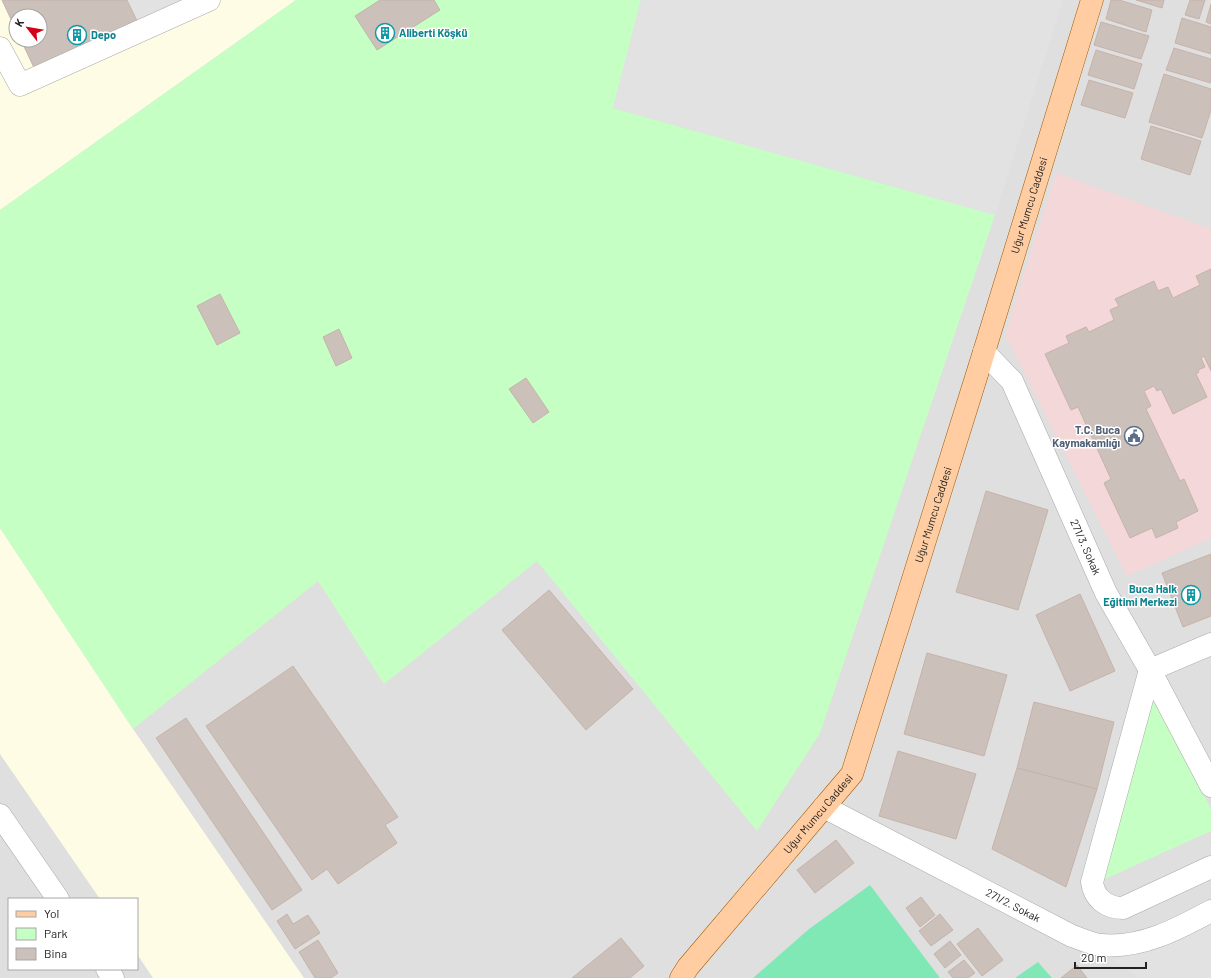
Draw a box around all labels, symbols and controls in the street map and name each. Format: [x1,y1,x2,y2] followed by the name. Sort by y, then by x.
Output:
[8,8,48,48] north arrow
[12,16,26,29] text: K
[374,22,396,44] building icon: Aliberti Köşkü
[66,24,88,46] building icon: Depo
[399,26,468,39] place label: Aliberti Köşkü
[91,28,116,41] place label: Depo
[1008,155,1049,255] street label: Uğur Mumcu Caddesi
[1052,423,1120,449] place label: T.C. Buca Kaymakamlığı
[1123,425,1145,447] public building icon: T.C. Buca Kaymakamlığı
[912,465,954,564] street label: Uğur Mumcu Caddesi
[1068,517,1104,577] street label: 271/3. Sokak
[1103,582,1177,608] place label: Buca Halk Eğitimi Merkezi
[1180,584,1202,606] building icon: Buca Halk Eğitimi Merkezi
[780,771,855,856] street label: Uğur Mumcu Caddesi
[984,885,1043,925] street label: 271/2. Sokak
[8,898,138,970] legend
[44,906,59,920] text: Yol
[44,926,68,940] text: Park
[1075,944,1146,970] scale bar
[44,946,67,960] text: Bina
[1081,950,1107,964] text: 20 m

